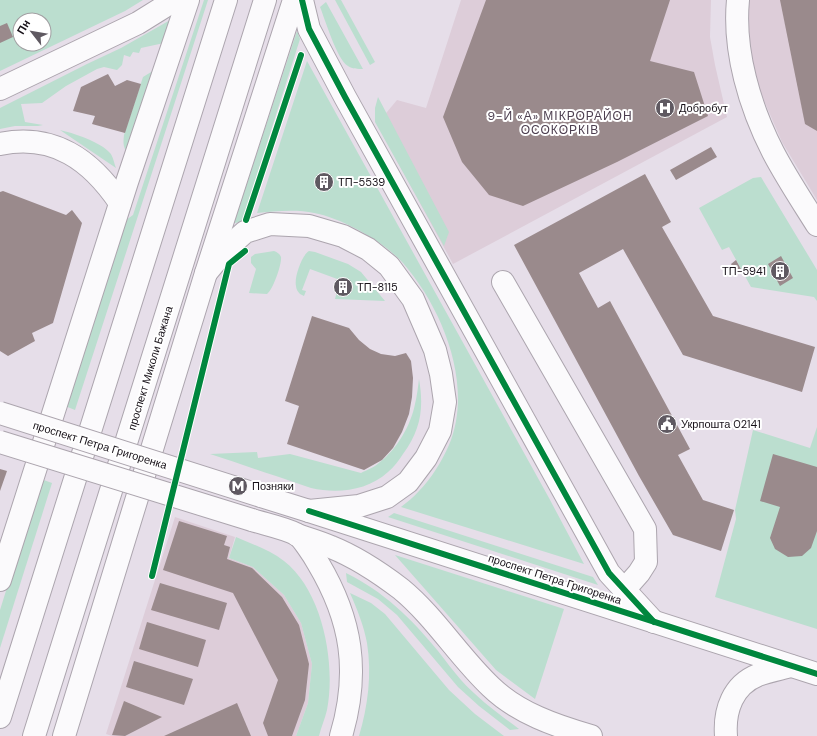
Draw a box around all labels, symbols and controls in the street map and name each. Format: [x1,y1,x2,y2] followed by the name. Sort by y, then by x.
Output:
[12,12,52,52] north arrow
[14,17,33,37] text: Пн
[654,97,676,119] hospital icon: Добробут
[679,101,728,115] place label: Добробут
[487,108,633,138] district label: 9-Й «А» МІКРОРАЙОН ОСОКОРКІВ
[313,171,335,193] building icon: ТП-5539
[338,175,385,189] place label: ТП-5539
[769,260,791,282] building icon: ТП-5941
[722,264,766,278] place label: ТП-5941
[332,276,354,298] building icon: ТП-8115
[357,280,398,294] place label: ТП-8115
[124,303,176,432] street label: проспект Миколи Бажана
[656,413,678,435] public building icon: Укрпошта 02141
[681,417,761,431] place label: Укрпошта 02141
[31,418,170,472] street label: проспект Петра Григоренка
[227,475,249,497] metro station icon: Позняки
[252,479,294,493] place label: Позняки
[487,551,624,607] street label: проспект Петра Григоренка

